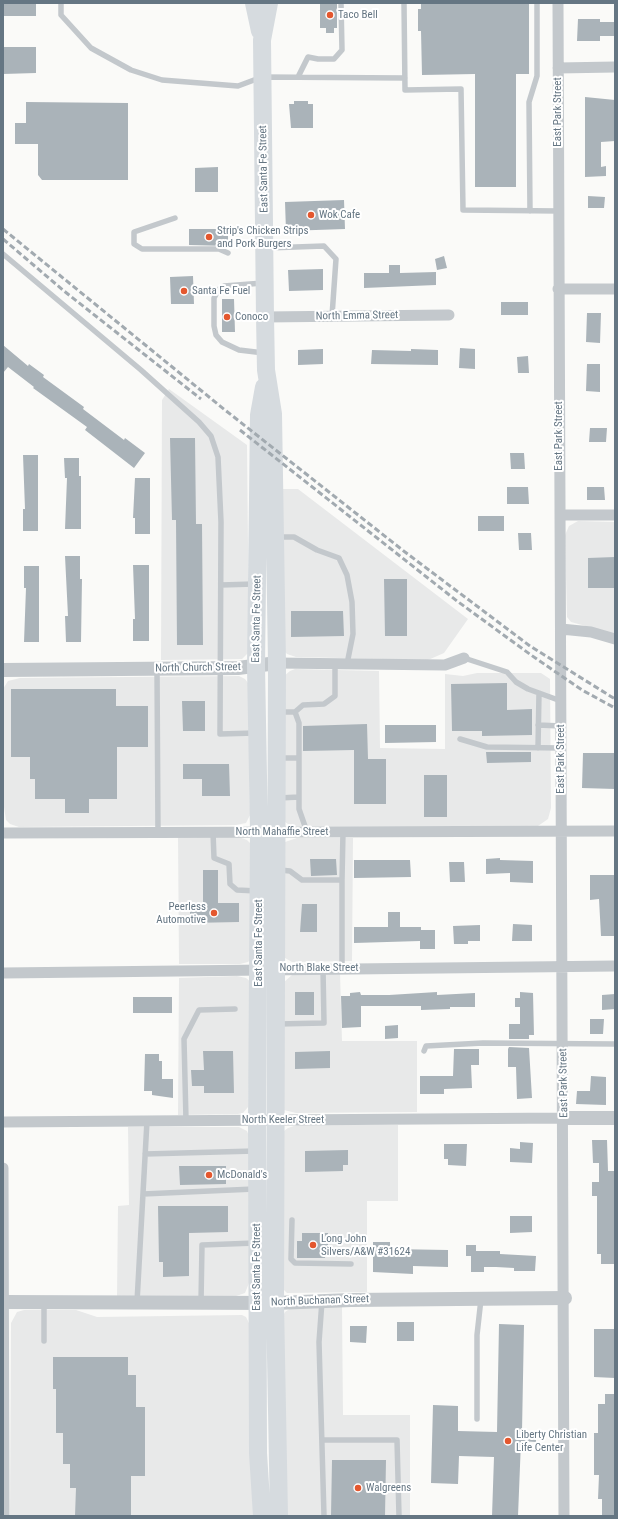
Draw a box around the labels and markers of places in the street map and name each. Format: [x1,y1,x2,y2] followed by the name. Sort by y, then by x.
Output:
[338,8,378,22] place label: Taco Bell
[325,10,335,20] marker: Taco Bell
[319,208,360,222] place label: Wok Cafe
[306,210,316,220] marker: Wok Cafe
[217,224,308,250] place label: Strip's Chicken Strips and Pork Burgers
[204,232,214,242] marker: Strip's Chicken Strips and Pork Burgers
[192,284,250,298] place label: Santa Fe Fuel
[179,286,189,296] marker: Santa Fe Fuel
[235,310,268,324] place label: Conoco
[222,312,232,322] marker: Conoco
[156,900,206,926] place label: Peerless Automotive
[209,908,219,918] marker: Peerless Automotive
[217,1168,267,1182] place label: McDonald's
[204,1170,214,1180] marker: McDonald's
[321,1232,410,1258] place label: Long John Silvers/A&W #31624
[308,1240,318,1250] marker: Long John Silvers/A&W #31624
[516,1428,587,1454] place label: Liberty Christian Life Center
[503,1436,513,1446] marker: Liberty Christian Life Center
[366,1481,411,1495] place label: Walgreens
[353,1483,363,1493] marker: Walgreens

